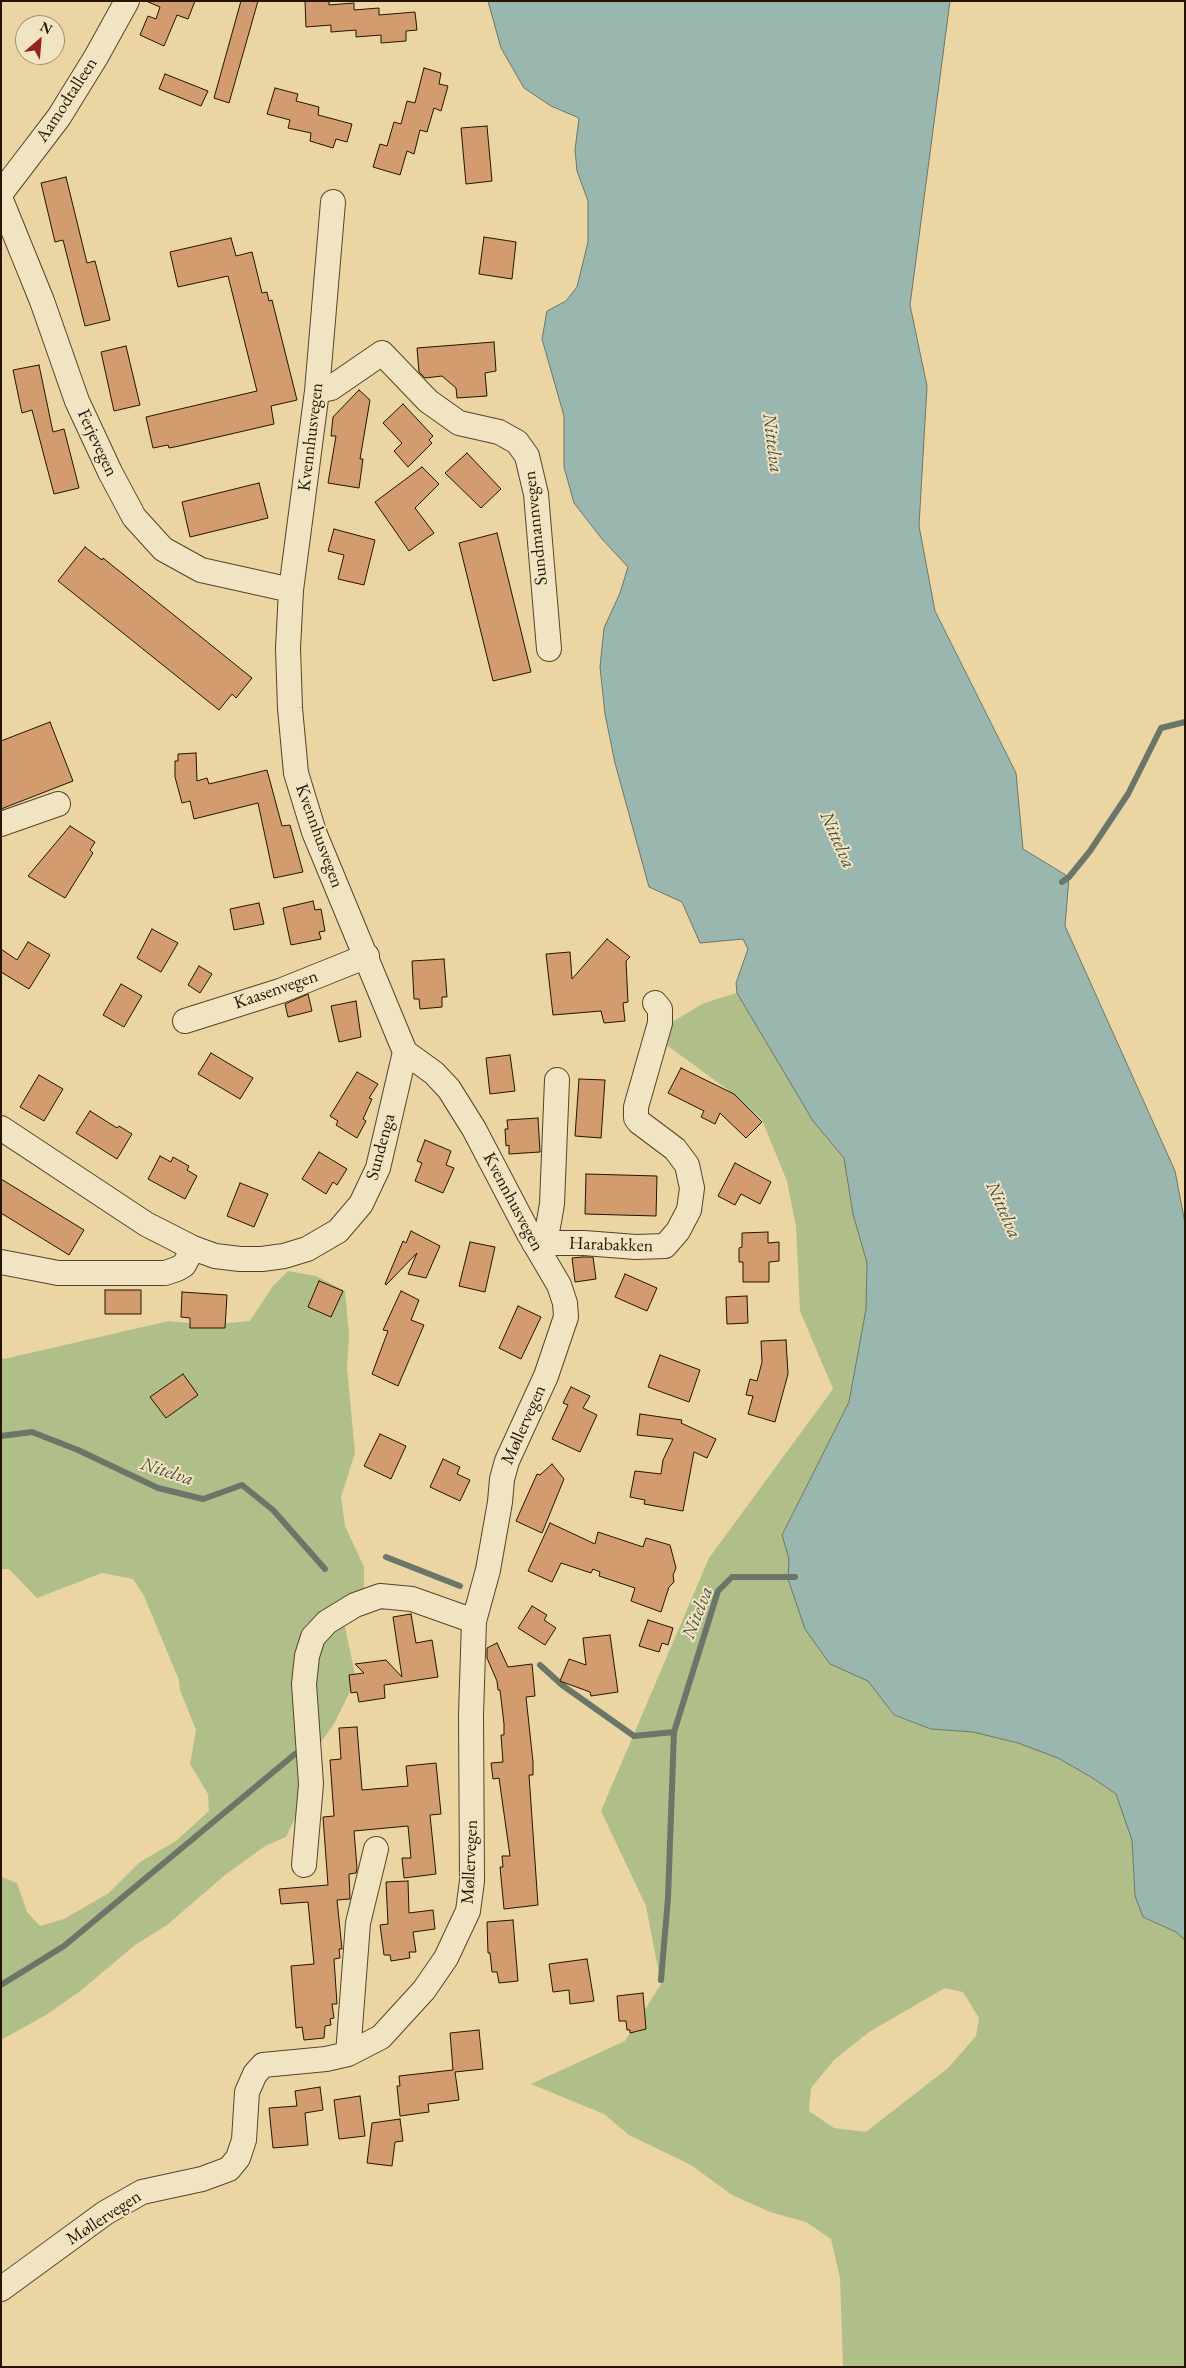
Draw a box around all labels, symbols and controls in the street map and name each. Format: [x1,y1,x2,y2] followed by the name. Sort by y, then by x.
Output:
[15,15,65,65] north arrow
[37,17,55,38] text: N
[32,54,102,146] street label: Aamodtalleen
[294,382,328,492] street label: Kvennhusvegen
[72,406,122,480] street label: Ferjevegen
[757,412,787,474] water label: Nittelva
[519,470,553,586] street label: Sundmannvegen
[290,781,348,891] street label: Kvennhusvegen
[814,808,860,872] water label: Nittelva
[231,966,321,1014] street label: Kaasenvegen
[362,1111,400,1183] street label: Sundenga
[478,1149,548,1255] street label: Kvennhusvegen
[980,1178,1026,1242] water label: Nittelva
[568,1233,654,1257] street label: Harabakken
[497,1382,551,1468] street label: Møllervegen
[138,1453,196,1491] water label: Nitelva
[678,1584,718,1642] water label: Nitelva
[457,1819,483,1905] street label: Møllervegen
[63,2186,145,2250] street label: Møllervegen

